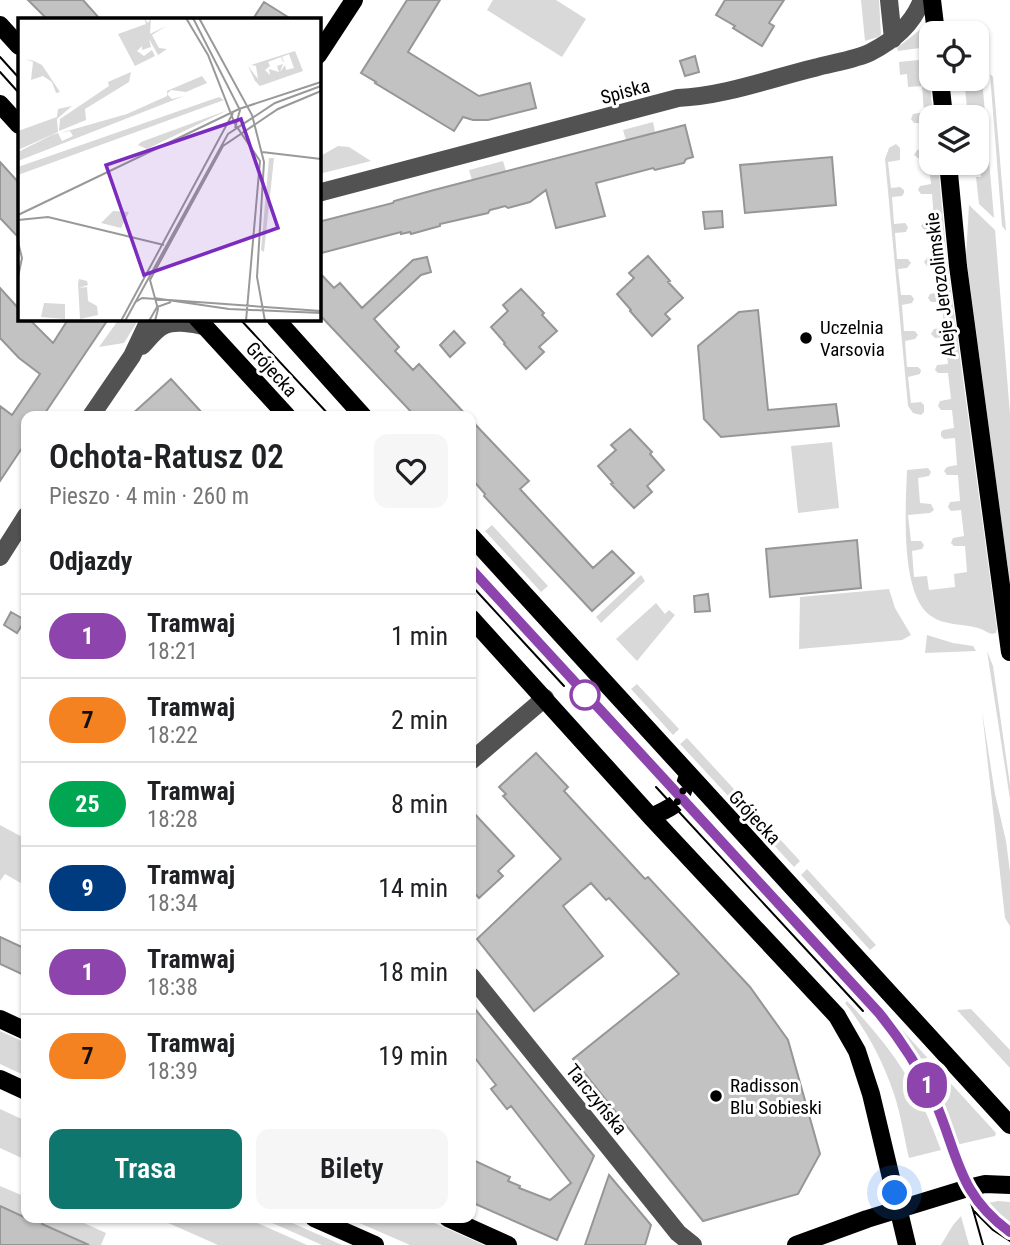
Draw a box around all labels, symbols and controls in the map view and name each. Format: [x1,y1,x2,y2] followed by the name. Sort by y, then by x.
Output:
[18,18,320,320] inset map
[919,21,989,175] map controls
[919,21,989,91] button: locate
[598,74,652,109] street label: Spiska
[919,105,989,175] button: layers
[920,211,961,359] street label: Aleje Jerozolimskie
[820,316,885,361] place label: Uczelnia Varsovia
[798,330,814,346] marker: Uczelnia Varsovia
[241,337,302,402] street label: Grójecka
[374,434,448,508] button: heart
[49,437,284,476] text: Ochota-Ratusz 02
[49,483,249,510] text: Pieszo · 4 min · 260 m
[49,546,132,576] text: Odjazdy
[147,608,235,638] text: Tramwaj
[391,621,448,651] text: 1 min
[81,622,94,650] text: 1
[147,638,198,665] text: 18:21
[570,680,600,710] unlabelled marker
[147,692,235,722] text: Tramwaj
[391,705,448,735] text: 2 min
[81,706,94,734] text: 7
[147,722,198,749] text: 18:22
[147,776,235,806] text: Tramwaj
[724,785,786,849] street label: Grójecka
[391,789,448,819] text: 8 min
[75,790,100,818] text: 25
[147,806,198,833] text: 18:28
[147,860,235,890] text: Tramwaj
[378,873,448,903] text: 14 min
[81,874,94,902] text: 9
[147,890,198,917] text: 18:34
[147,944,235,974] text: Tramwaj
[378,957,448,987] text: 18 min
[81,958,94,986] text: 1
[147,974,198,1001] text: 18:38
[147,1028,235,1058] text: Tramwaj
[378,1041,448,1071] text: 19 min
[81,1042,94,1070] text: 7
[147,1058,198,1085] text: 18:39
[561,1059,632,1139] street label: Tarczyńska
[904,1062,950,1108] line badge: 1
[921,1071,933,1099] text: 1
[730,1074,822,1119] place label: Radisson Blu Sobieski
[708,1088,724,1104] marker: Radisson Blu Sobieski
[49,1129,242,1209] button: Trasa
[256,1129,448,1209] button: Bilety
[877,1175,912,1210] your location

